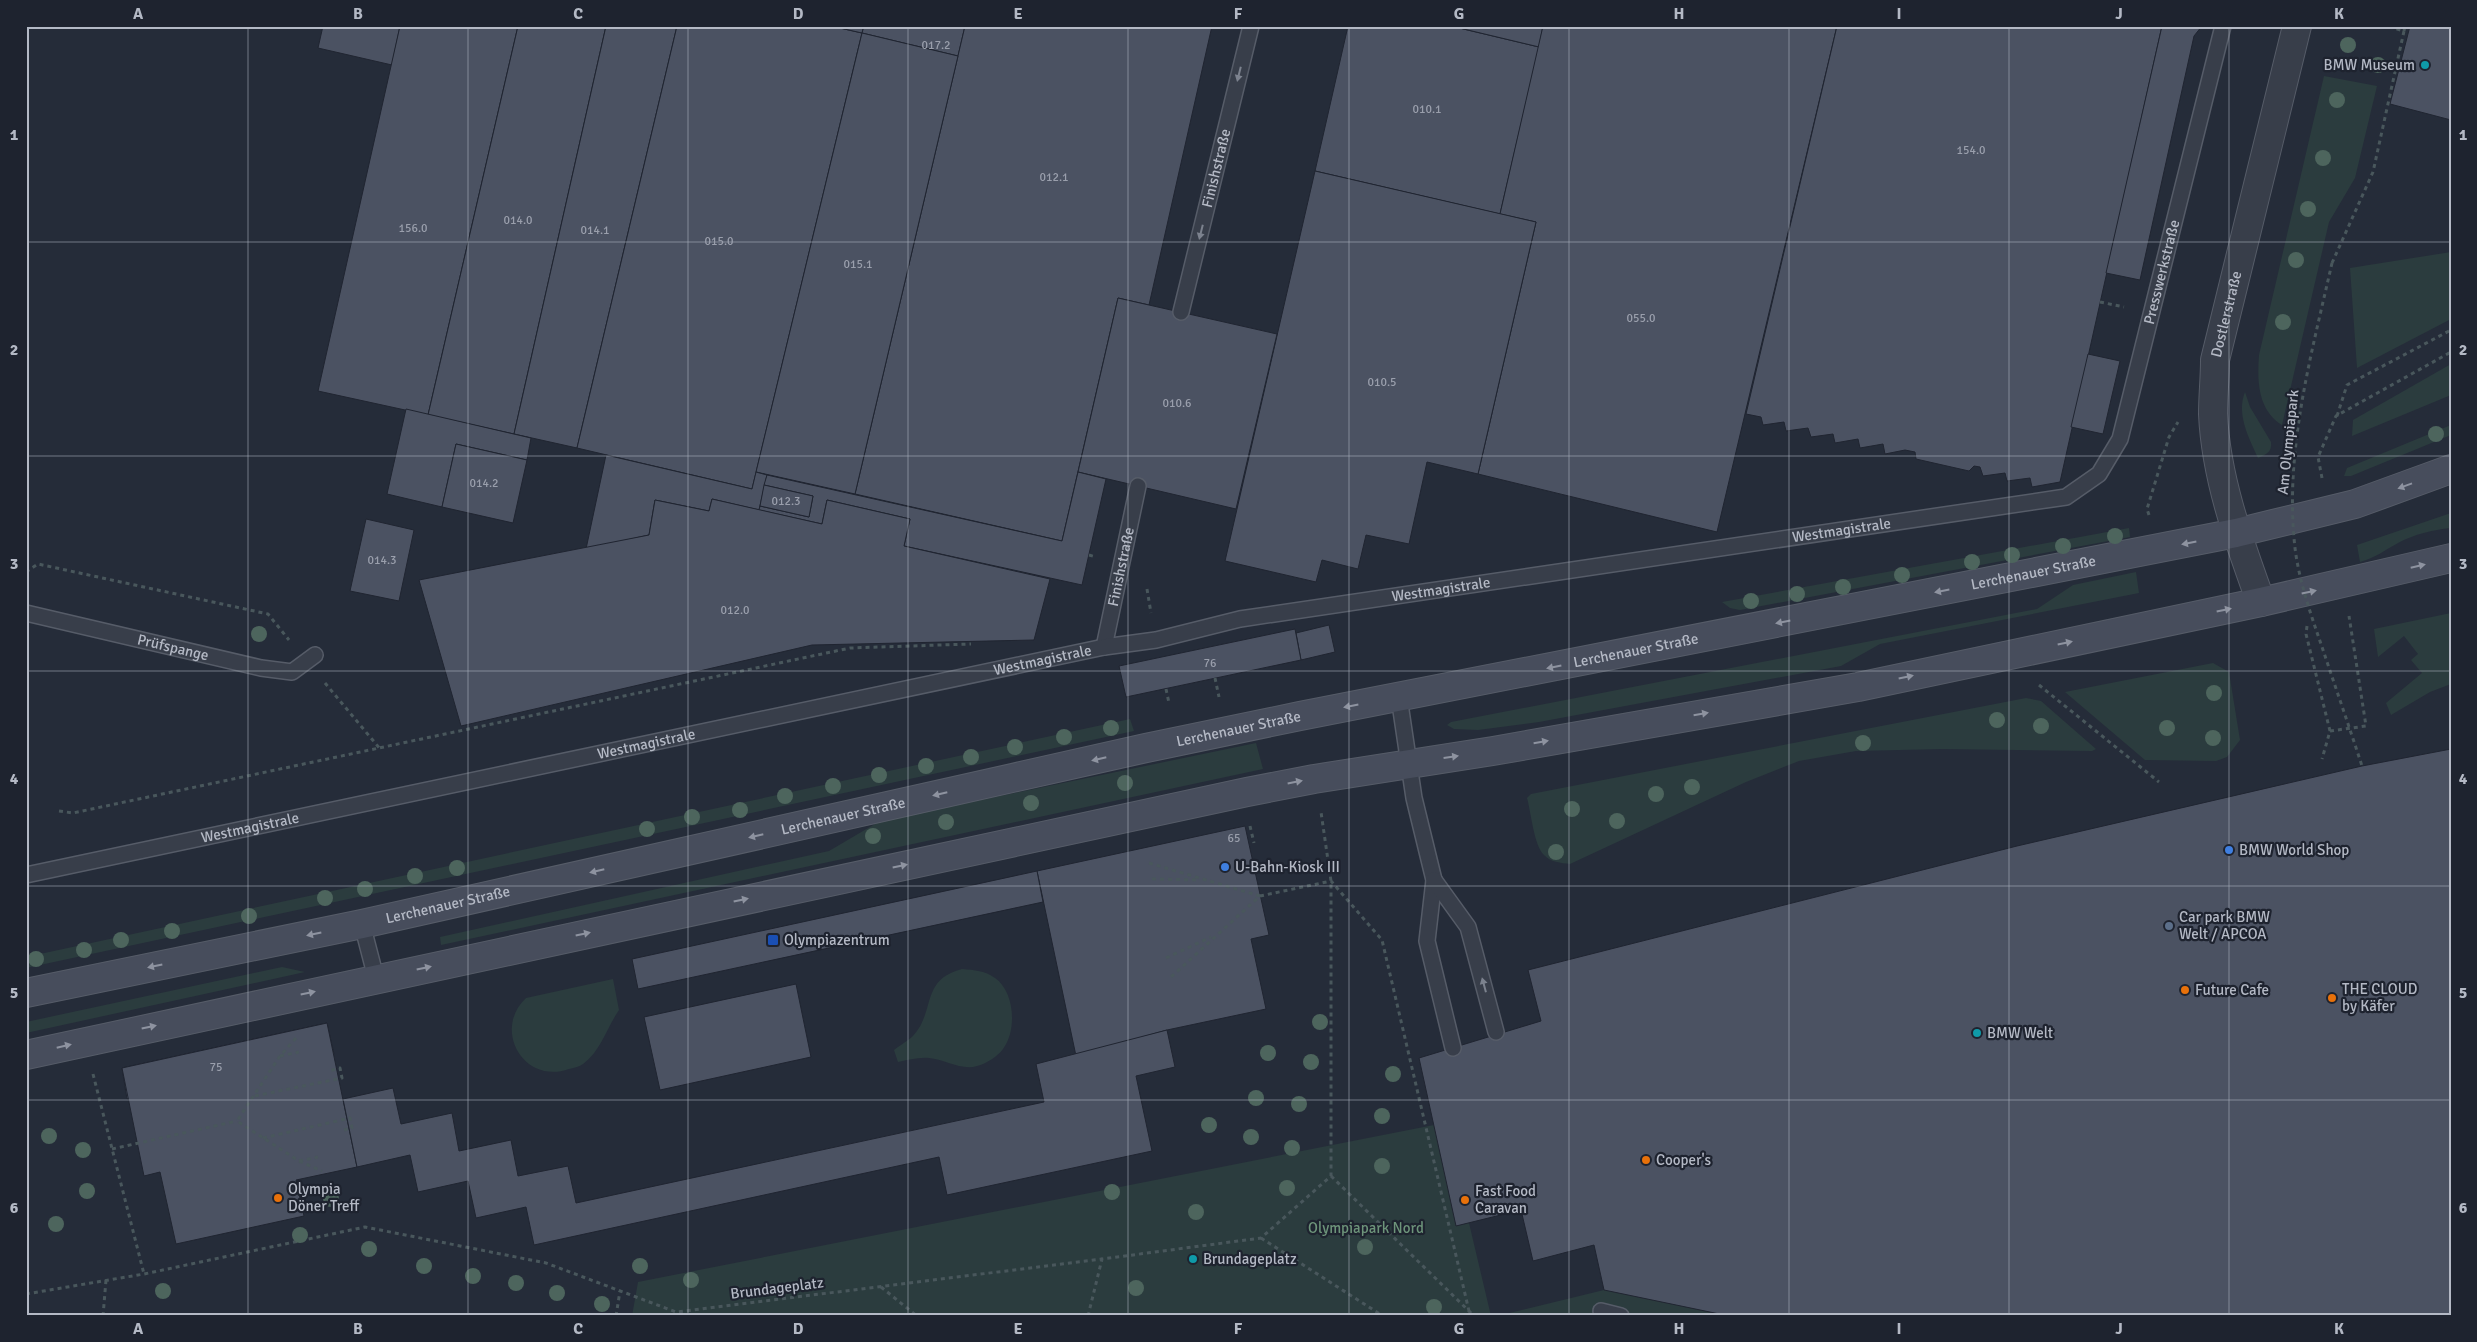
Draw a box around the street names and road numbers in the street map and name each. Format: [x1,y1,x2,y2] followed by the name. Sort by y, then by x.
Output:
[1198,127,1235,210] street label: Finishstraße
[2140,218,2183,326] street label: Presswerkstraße
[2207,269,2246,359] street label: Dostlerstraße
[2274,388,2303,496] street label: Am Olympiapark
[1791,514,1892,546] street label: Westmagistrale
[1104,525,1138,608] street label: Finishstraße
[1969,552,2097,594] street label: Lerchenauer Straße
[1390,573,1491,606] street label: Westmagistrale
[1572,629,1700,671] street label: Lerchenauer Straße
[136,630,211,664] street label: Prüfspange
[992,641,1093,679] street label: Westmagistrale
[1175,707,1302,750] street label: Lerchenauer Straße
[596,725,697,763] street label: Westmagistrale
[779,793,907,839] street label: Lerchenauer Straße
[199,809,301,847] street label: Westmagistrale
[384,882,512,927] street label: Lerchenauer Straße
[729,1273,825,1303] street label: Brundageplatz

